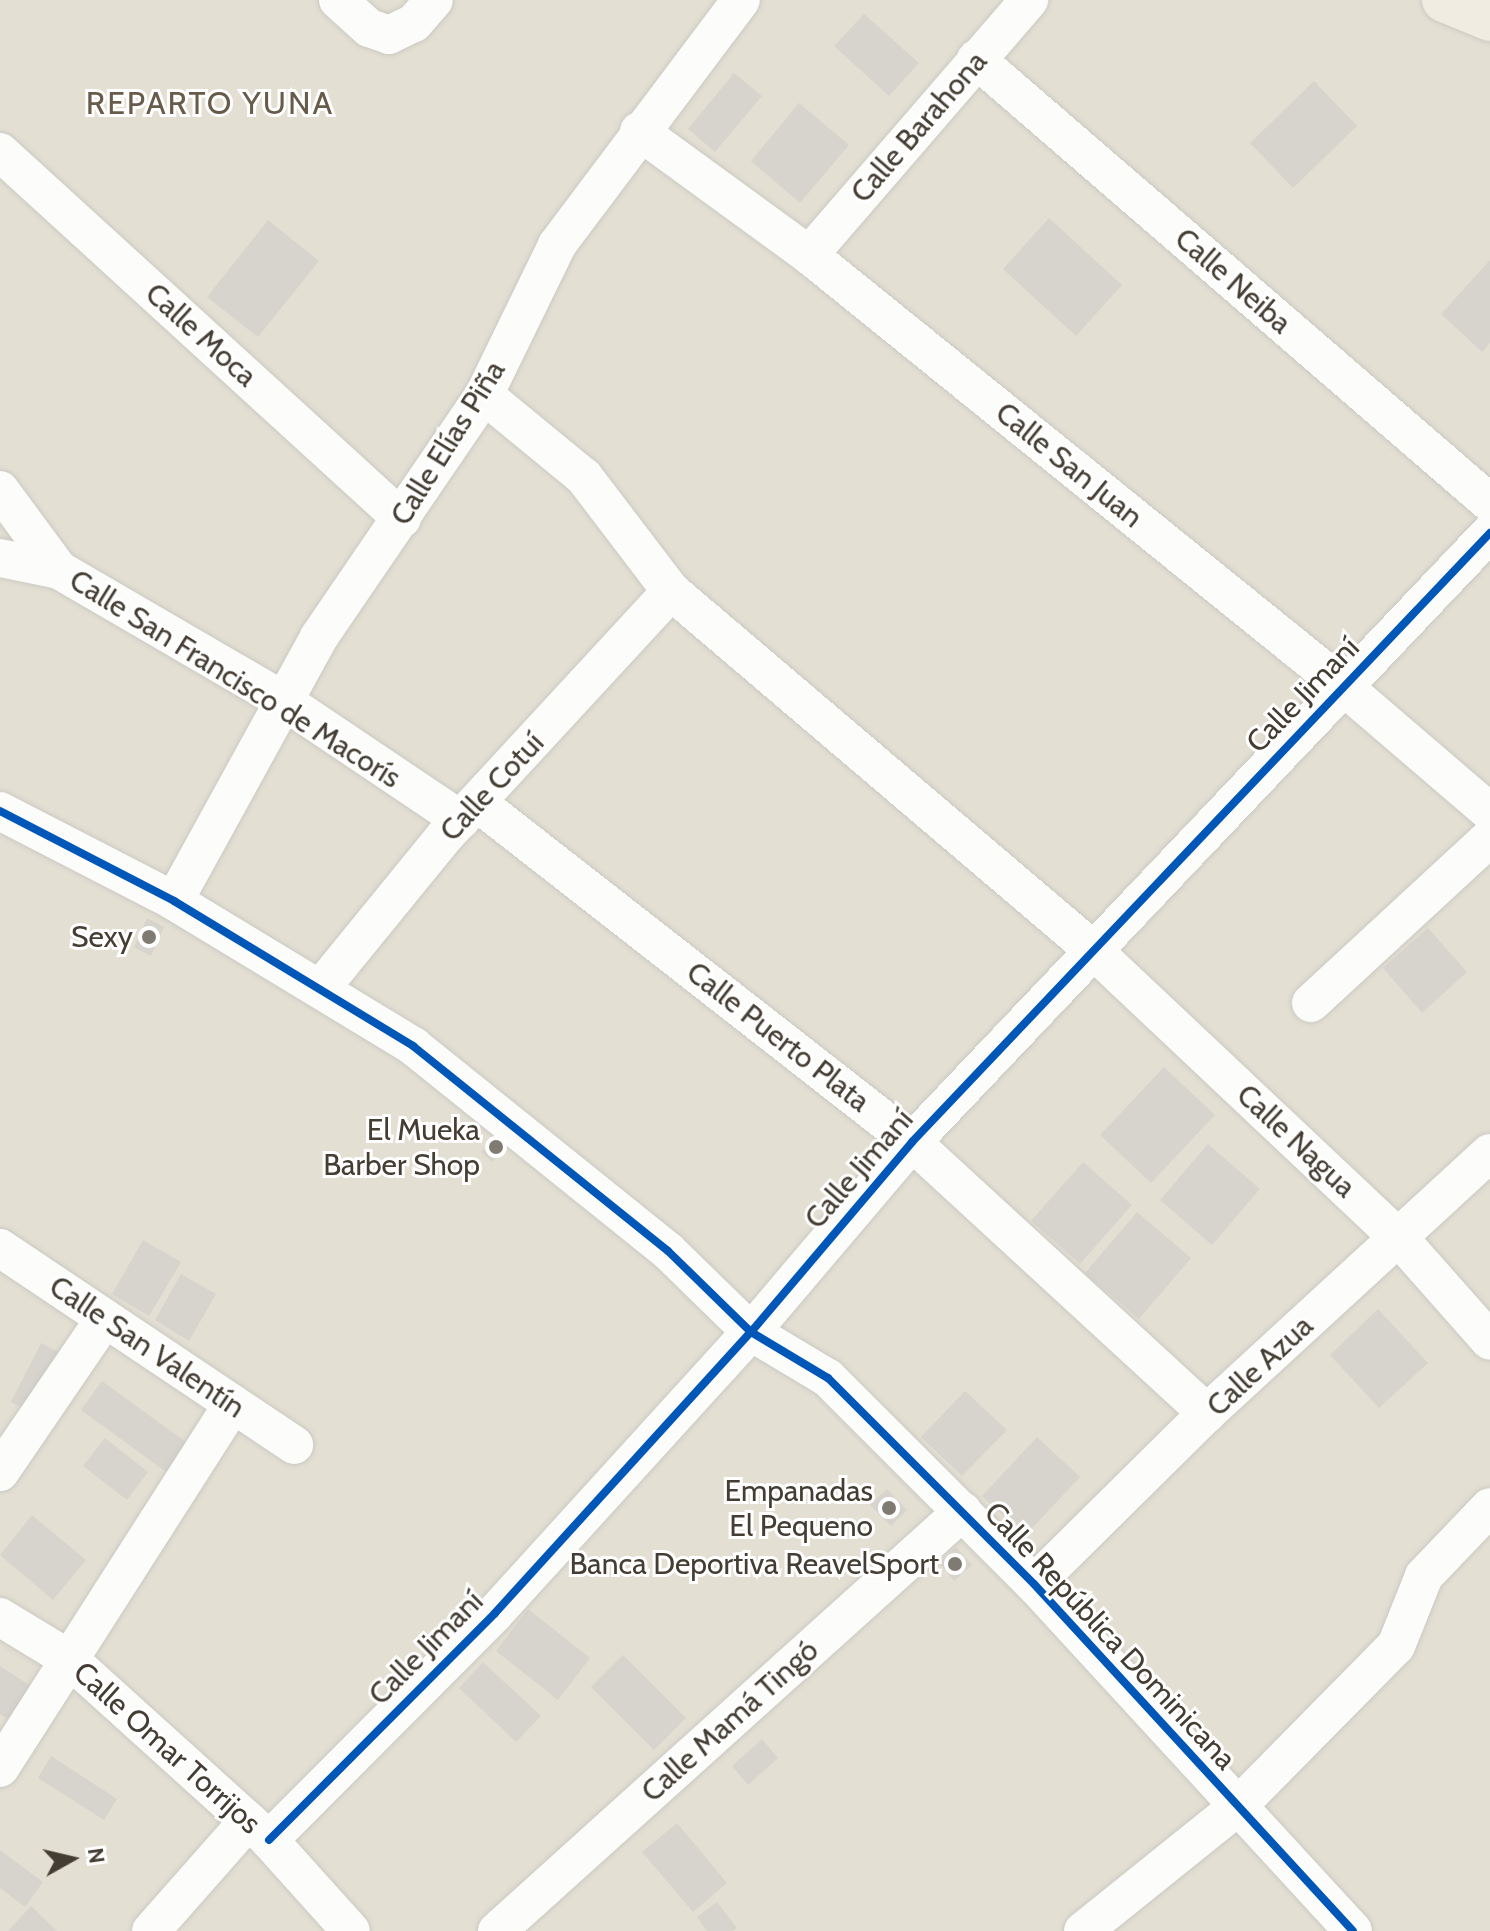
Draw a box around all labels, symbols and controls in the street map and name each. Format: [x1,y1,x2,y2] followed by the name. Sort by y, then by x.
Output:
[843,44,995,210] street label: Calle Barahona
[86,84,334,122] district label: REPARTO YUNA
[1167,221,1299,341] street label: Calle Neiba
[138,276,264,394] street label: Calle Moca
[383,354,513,532] street label: Calle Elías Piña
[988,395,1150,535] street label: Calle San Juan
[63,562,407,796] street label: Calle San Francisco de Macorís
[1239,630,1367,760] street label: Calle Jimaní
[433,725,551,849] street label: Calle Cotuí
[71,919,133,955] place label: Sexy
[140,928,158,946] marker: Sexy
[679,954,877,1120] street label: Calle Puerto Plata
[1229,1077,1363,1205] street label: Calle Nagua
[797,1102,921,1236] street label: Calle Jimaní
[323,1112,480,1182] place label: El Mueka Barber Shop
[487,1138,505,1156] marker: El Mueka Barber Shop
[42,1268,252,1426] street label: Calle San Valentín
[1200,1308,1320,1424] street label: Calle Azua
[725,1473,873,1544] place label: Empanadas El Pequeno
[977,1495,1243,1777] street label: Calle República Dominicana
[880,1499,898,1517] marker: Empanadas El Pequeno
[569,1546,939,1582] place label: Banca Deportiva ReavelSport
[946,1555,964,1573] marker: Banca Deportiva ReavelSport
[361,1583,491,1713] street label: Calle Jimaní
[634,1632,826,1810] street label: Calle Mamá Tingó
[66,1654,268,1842] street label: Calle Omar Torrijos
[32,1819,112,1899] north arrow
[82,1846,111,1865] text: N

